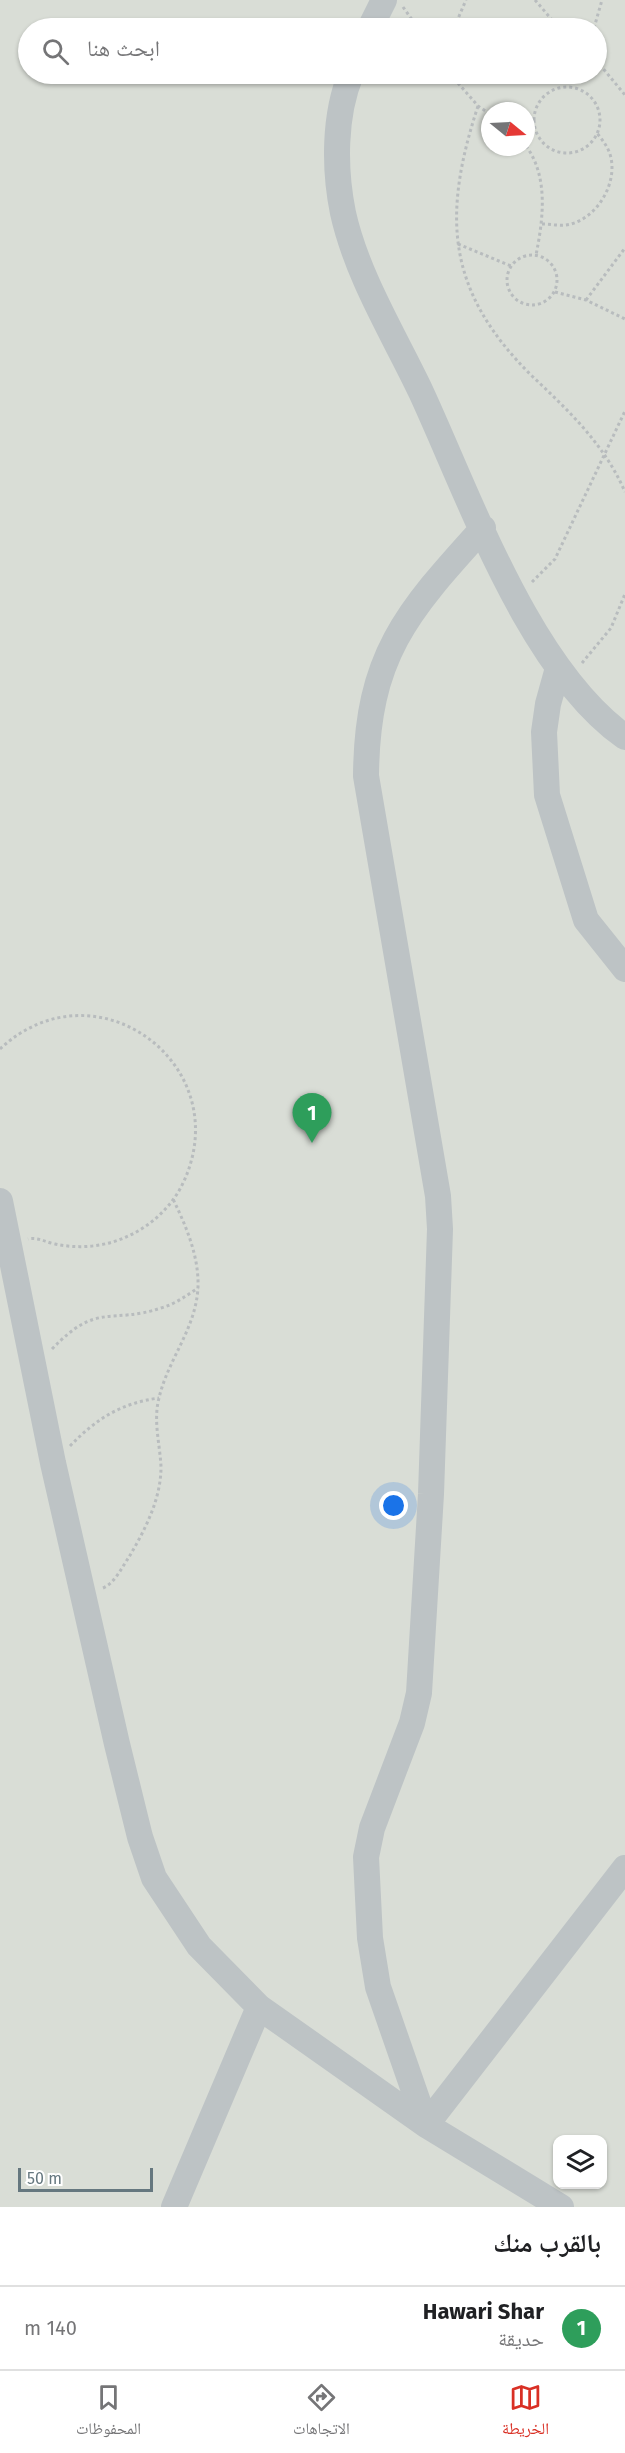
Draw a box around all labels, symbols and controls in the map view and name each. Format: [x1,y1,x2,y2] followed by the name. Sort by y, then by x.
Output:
[18,18,607,84] search box
[39,35,72,68] icon: search
[87,35,160,62] text: ابحث هنا
[481,102,535,156] north arrow
[292,1094,332,1143] pin: 1
[379,1491,408,1520] your location
[553,2135,607,2189] map controls
[553,2135,607,2189] button: layers
[18,2165,153,2192] scale bar
[27,2169,62,2188] text: 50 m
[493,2228,601,2259] text: بالقرب منك
[423,2298,544,2325] text: Hawari Shar
[24,2316,77,2340] text: 140 m
[577,2316,586,2340] text: 1
[498,2327,544,2351] text: حديقة
[76,2381,141,2444] tab: المحفوظات
[293,2381,350,2444] tab: الاتجاهات
[502,2381,549,2444] tab: الخريطة

